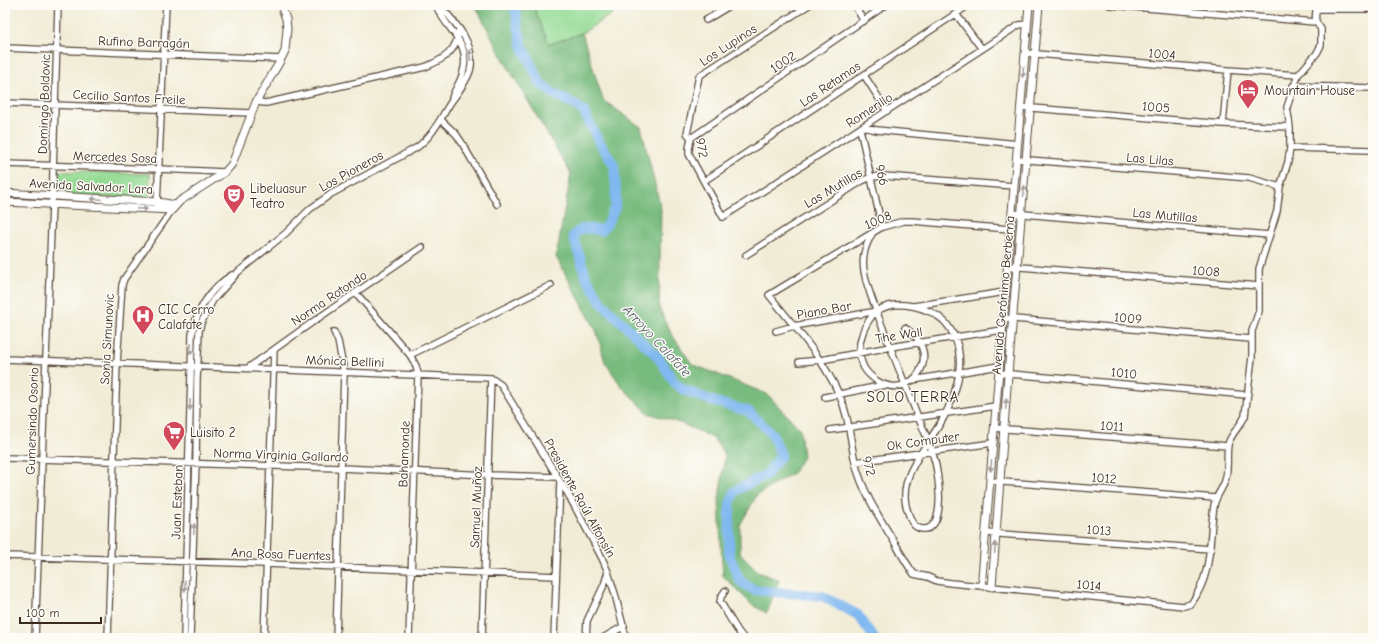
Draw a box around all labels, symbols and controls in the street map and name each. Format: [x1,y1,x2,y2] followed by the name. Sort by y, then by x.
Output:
[697,21,759,69] street label: Los Lupinos
[98,33,190,51] street label: Rufino Barragán
[1148,45,1176,63] street label: 1004
[767,48,799,76] street label: 1002
[467,49,474,61] one-way arrow
[35,54,53,154] street label: Domingo Boldovic
[797,58,863,110] street label: Las Retamas
[1020,66,1027,78] one-way arrow
[1235,77,1261,110] hotel icon: Mountain House
[1264,83,1355,98] place label: Mountain House
[72,87,186,107] street label: Cecilio Santos Freile
[843,89,895,131] street label: Romerillo
[1141,98,1171,116] street label: 1005
[693,137,711,159] street label: 972
[316,147,386,195] street label: Los Pioneros
[73,148,157,166] street label: Mercedes Sosa
[1126,149,1174,169] street label: Las Lilas
[872,163,892,187] street label: 966
[801,165,865,211] street label: Las Mutillas
[29,175,153,197] street label: Avenida Salvador Lara
[250,181,307,211] place label: Libeluasur Teatro
[221,182,247,215] theatre icon: Libeluasur Teatro
[1020,185,1027,197] one-way arrow
[90,195,102,202] one-way arrow
[1132,205,1198,225] street label: Las Mutillas
[136,206,149,212] one-way arrow
[862,208,894,232] street label: 1008
[989,215,1017,375] street label: Avenida Gerónimo Berberna
[1192,263,1221,279] street label: 1008
[288,267,370,329] street label: Norma Rotondo
[97,293,117,385] street label: Sonia Simunovic
[795,298,853,322] street label: Piano Bar
[619,301,695,381] water label: Arroyo Calafate
[158,302,215,332] place label: CIC Cerro Calafate
[130,303,156,336] hospital icon: CIC Cerro Calafate
[1113,309,1143,327] street label: 1009
[874,324,924,346] street label: The Wall
[188,343,195,355] one-way arrow
[305,352,385,370] street label: Mónica Bellini
[1110,364,1138,382] street label: 1010
[23,367,41,475] street label: Gumersindo Osorio
[866,388,960,406] district label: SOLO TERRA
[1002,398,1009,410] one-way arrow
[187,399,193,412] one-way arrow
[1100,418,1124,434] street label: 1011
[161,419,187,452] supermarket icon: Luisito 2
[395,420,413,488] street label: Bahamonde
[190,425,236,440] place label: Luisito 2
[886,428,961,454] street label: Ok Computer
[541,436,619,560] street label: Presidente Raúl Alfonsín
[213,445,349,465] street label: Norma Virginia Gallardo
[859,454,879,478] street label: 972
[988,460,995,472] one-way arrow
[168,464,186,540] street label: Juan Esteban
[467,465,485,548] street label: Samuel Muñoz
[1091,470,1117,486] street label: 1012
[191,522,197,535] one-way arrow
[1086,522,1112,538] street label: 1013
[991,542,998,554] one-way arrow
[231,545,331,563] street label: Ana Rosa Fuentes
[1076,576,1102,594] street label: 1014
[182,580,189,592] one-way arrow
[20,599,101,625] scale bar
[26,606,59,620] text: 100 m

